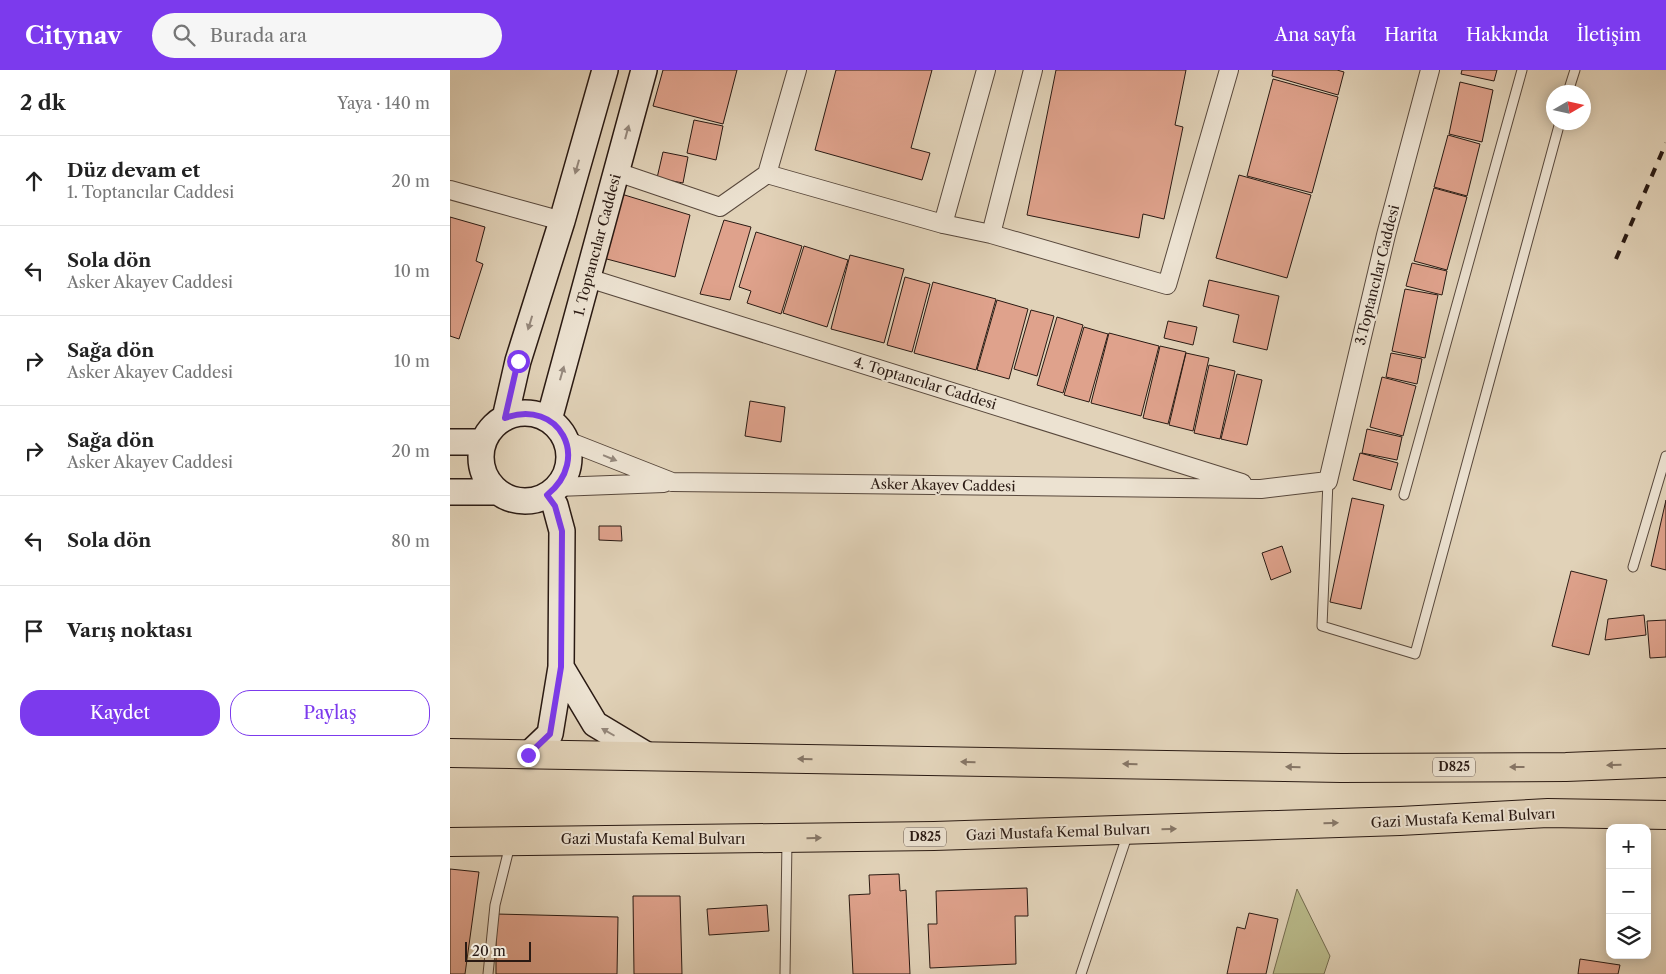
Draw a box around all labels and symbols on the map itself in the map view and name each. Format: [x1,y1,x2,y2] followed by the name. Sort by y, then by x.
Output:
[1546,85,1591,130] north arrow
[623,125,631,140] one-way arrow
[573,160,581,175] one-way arrow
[569,172,625,318] street label: 1. Toptancılar Caddesi
[1351,203,1403,347] street label: 3.Toptancılar Caddesi
[526,316,534,331] one-way arrow
[507,350,530,373] route start
[851,353,999,413] street label: 4. Toptancılar Caddesi
[558,366,566,381] one-way arrow
[603,454,618,462] one-way arrow
[869,475,1016,495] street label: Asker Akayev Caddesi
[601,728,616,736] one-way arrow
[517,744,540,767] route end
[797,755,813,763] one-way arrow
[959,758,975,766] one-way arrow
[1433,758,1475,776] road number: D825
[1122,760,1138,768] one-way arrow
[1606,761,1622,769] one-way arrow
[1284,763,1300,771] one-way arrow
[1509,763,1525,771] one-way arrow
[1370,804,1556,832] street label: Gazi Mustafa Kemal Bulvarı
[1323,819,1339,827] one-way arrow
[965,820,1151,844] street label: Gazi Mustafa Kemal Bulvarı
[1161,824,1177,832] one-way arrow
[904,828,946,846] road number: D825
[561,830,745,848] street label: Gazi Mustafa Kemal Bulvarı
[806,834,822,842] one-way arrow
[465,939,531,962] scale bar

